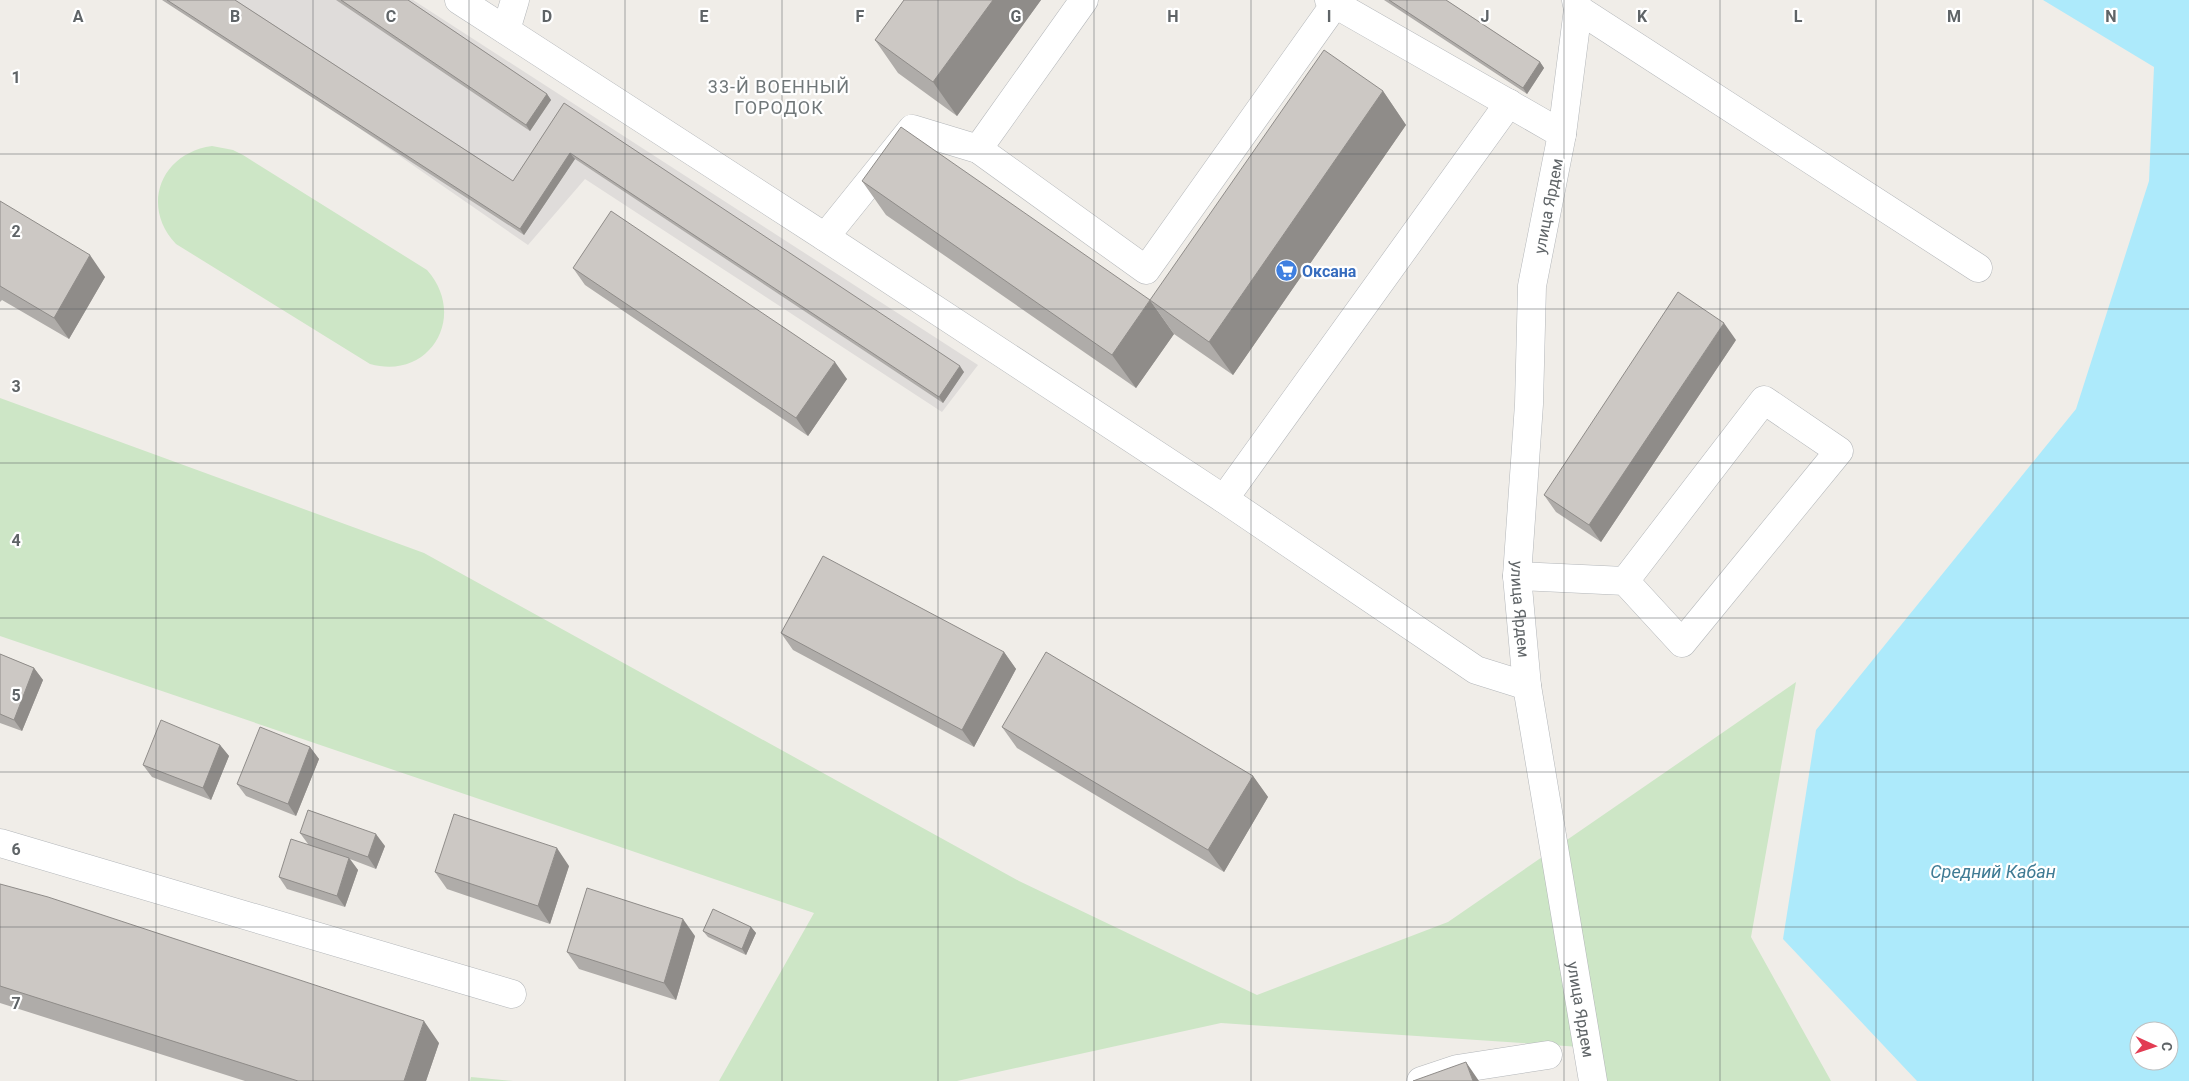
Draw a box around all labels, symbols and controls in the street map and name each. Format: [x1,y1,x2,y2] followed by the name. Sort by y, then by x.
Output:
[73,7,84,26] text: A
[230,7,240,26] text: B
[386,7,396,26] text: C
[542,7,552,26] text: D
[700,7,709,26] text: E
[856,7,865,26] text: F
[1011,7,1022,26] text: G
[1167,7,1179,26] text: H
[1327,7,1331,26] text: I
[1481,7,1489,26] text: J
[1637,7,1648,26] text: K
[1794,7,1803,26] text: L
[1947,7,1961,26] text: M
[2105,7,2117,26] text: N
[11,68,21,87] text: 1
[708,76,850,118] district label: 33-Й ВОЕННЫЙ ГОРОДОК
[1530,157,1567,255] street label: улица Ярдем
[11,222,21,241] text: 2
[1274,259,1298,283] supermarket icon: Оксана
[1302,262,1357,281] place label: Оксана
[11,377,21,396] text: 3
[11,531,21,550] text: 4
[1507,560,1533,658] street label: улица Ярдем
[11,686,21,705] text: 5
[11,840,21,859] text: 6
[1930,861,2056,882] water label: Средний Кабан
[1563,960,1598,1059] street label: улица Ярдем
[11,994,21,1013] text: 7
[2129,1021,2179,1071] north arrow
[2159,1042,2175,1052] text: С

